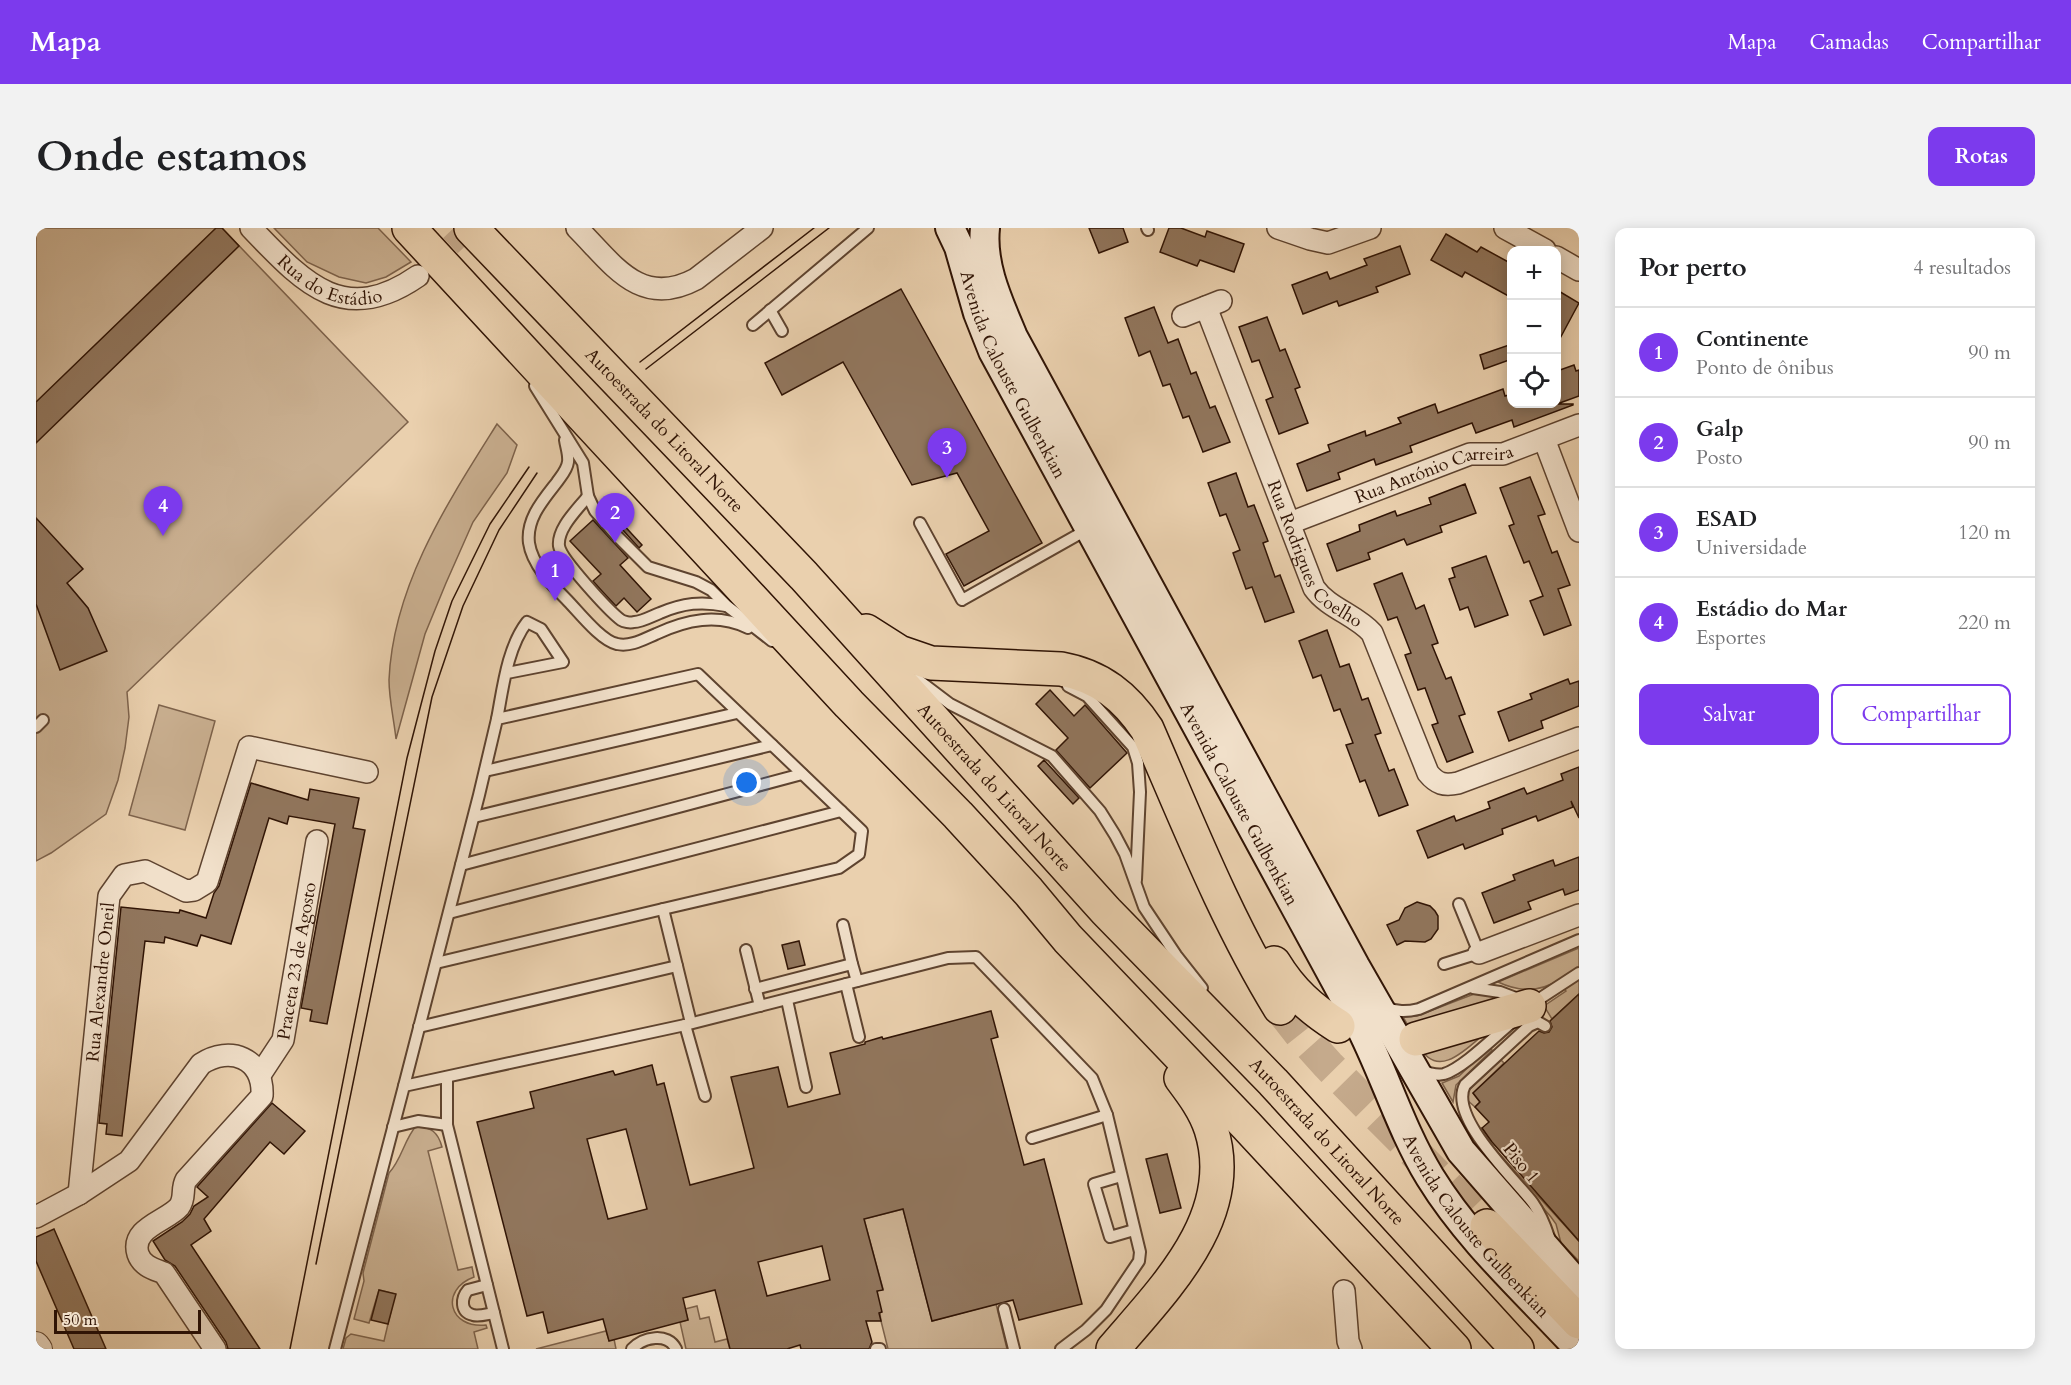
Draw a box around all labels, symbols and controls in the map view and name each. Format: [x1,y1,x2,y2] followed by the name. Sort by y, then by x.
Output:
[30,23,101,61] text: Mapa
[1727,28,1777,57] text: Mapa
[1810,28,1889,57] text: Camadas
[1922,28,2041,57] text: Compartilhar
[1928,127,2035,186] button: Rotas
[36,128,307,185] text: Onde estamos
[1507,246,1561,408] map controls
[1507,246,1561,300] button: +
[272,249,385,311] street label: Rua do Estádio
[1639,250,1747,285] text: Por perto
[1913,254,2011,281] text: 4 resultados
[954,268,1073,484] street label: Avenida Calouste Gulbenkian
[1507,300,1561,354] button: −
[1696,324,1809,354] text: Continente
[1653,339,1664,366] text: 1
[1968,339,2011,366] text: 90 m
[580,342,749,518] street label: Autoestrada do Litoral Norte
[1507,354,1561,408] button: locate
[1696,354,1834,381] text: Ponto de ônibus
[1696,414,1744,444] text: Galp
[928,428,966,478] pin: 3
[1653,429,1664,456] text: 2
[1968,429,2011,456] text: 90 m
[1351,439,1517,510] street label: Rua António Carreira
[1696,444,1742,471] text: Posto
[1261,476,1368,633] street label: Rua Rodrigues Coelho
[144,486,182,536] pin: 4
[596,494,634,543] pin: 2
[1696,504,1757,534] text: ESAD
[1653,519,1664,546] text: 3
[1958,519,2011,546] text: 120 m
[1696,534,1807,561] text: Universidade
[536,552,574,601] pin: 1
[1696,594,1847,624] text: Estádio do Mar
[1653,609,1664,636] text: 4
[1958,609,2011,636] text: 220 m
[1696,624,1766,651] text: Esportes
[1639,684,1819,745] button: Salvar
[1831,684,2011,745] button: Compartilhar
[912,697,1077,877] street label: Autoestrada do Litoral Norte
[1174,698,1305,910] street label: Avenida Calouste Gulbenkian
[732,768,761,797] your location
[271,880,322,1042] street label: Praceta 23 de Agosto
[80,901,121,1063] street label: Rua Alexandre Oneil
[1243,1052,1410,1231] street label: Autoestrada do Litoral Norte
[1397,1130,1556,1324] street label: Avenida Calouste Gulbenkian
[1497,1137,1545,1189] street label: Piso 1
[54,1307,201,1334] scale bar
[63,1309,97,1331] text: 50 m

